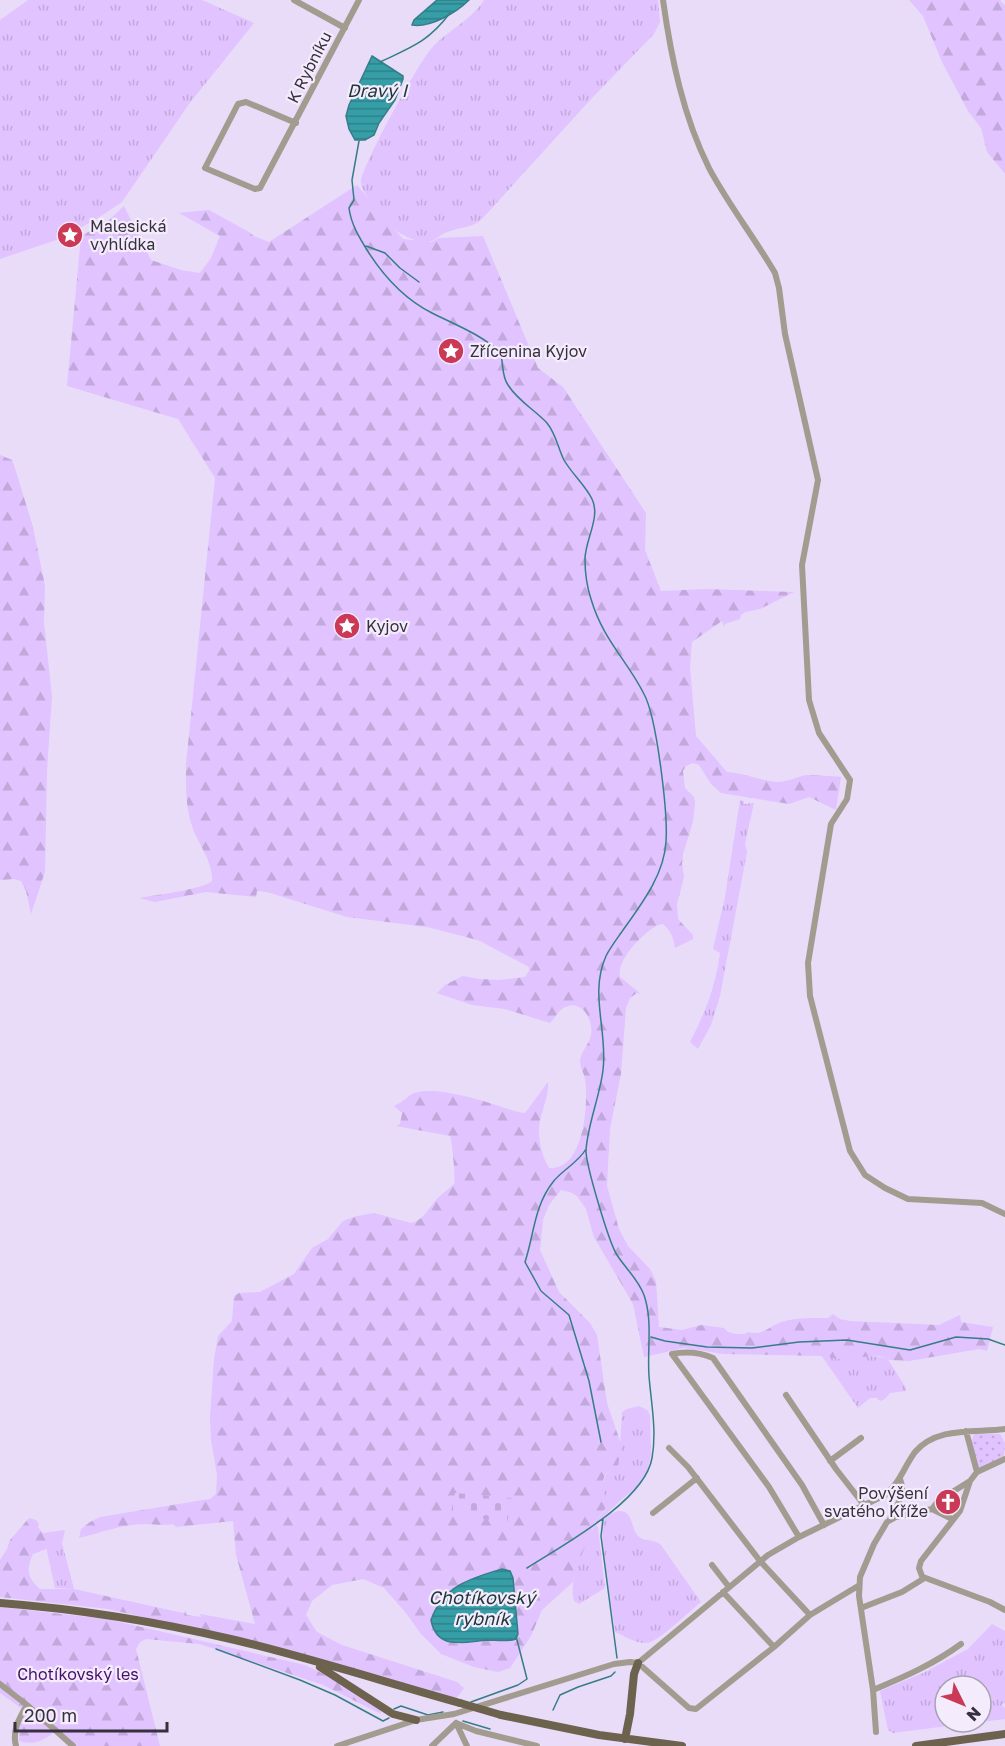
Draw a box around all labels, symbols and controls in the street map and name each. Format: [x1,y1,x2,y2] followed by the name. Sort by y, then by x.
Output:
[282,28,336,106] street label: K Rybníku
[347,79,408,101] water label: Dravý I
[90,216,166,254] place label: Malesická vyhlídka
[55,220,85,250] place icon: Malesická vyhlídka
[436,336,466,366] place icon: Zřícenina Kyjov
[470,341,587,361] place label: Zřícenina Kyjov
[332,611,362,641] place icon: Kyjov
[366,616,408,636] place label: Kyjov
[824,1483,930,1521] place label: Povýšení svatého Kříže
[933,1487,963,1517] church icon: Povýšení svatého Kříže
[429,1586,538,1629] water label: Chotíkovský rybník
[17,1664,139,1684] park label: Chotíkovský les
[933,1674,993,1734] north arrow
[15,1695,166,1733] scale bar
[963,1703,985,1726] text: N
[24,1704,77,1726] text: 200 m

